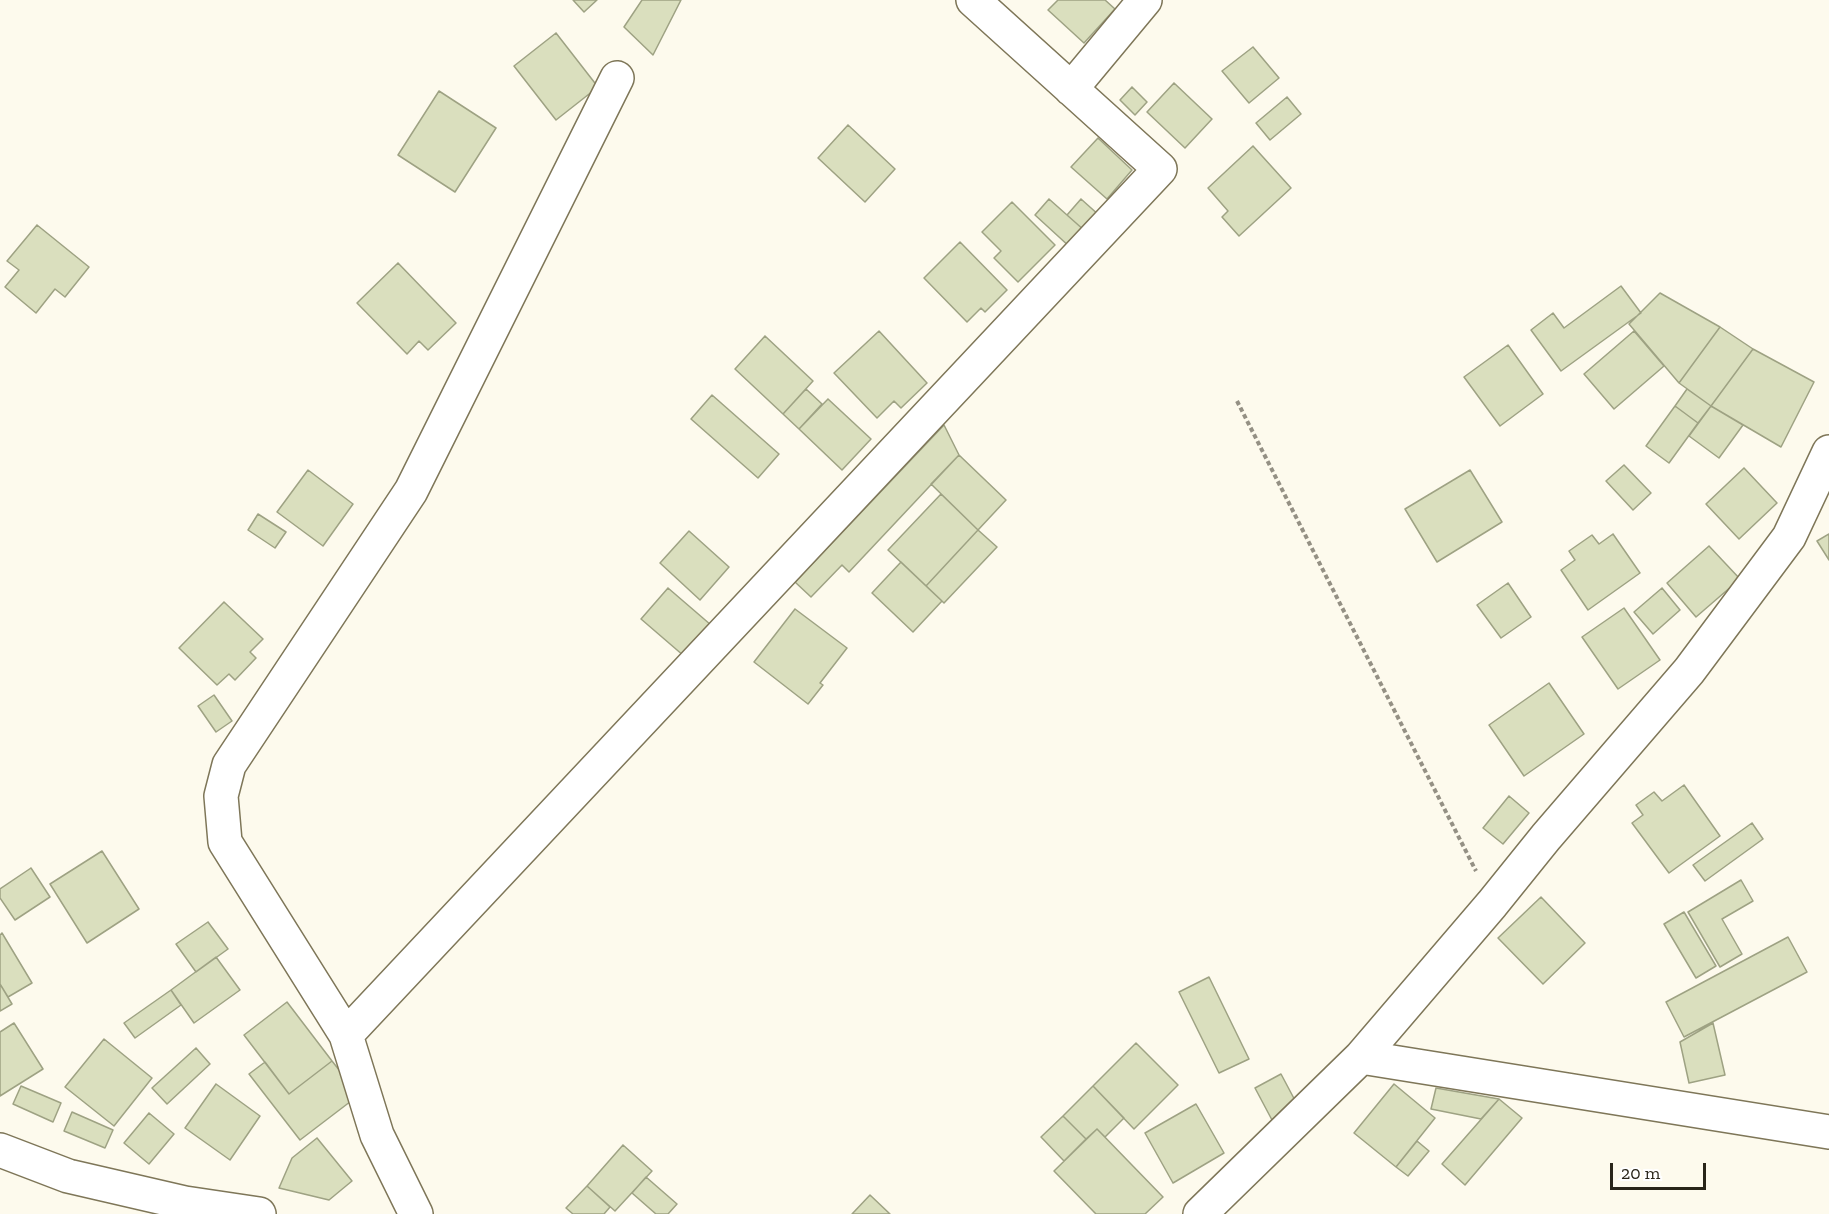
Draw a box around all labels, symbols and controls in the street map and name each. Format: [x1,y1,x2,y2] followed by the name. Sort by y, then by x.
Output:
[1613,1151,1709,1189] scale bar
[1621,1162,1660,1184] text: 20 m

